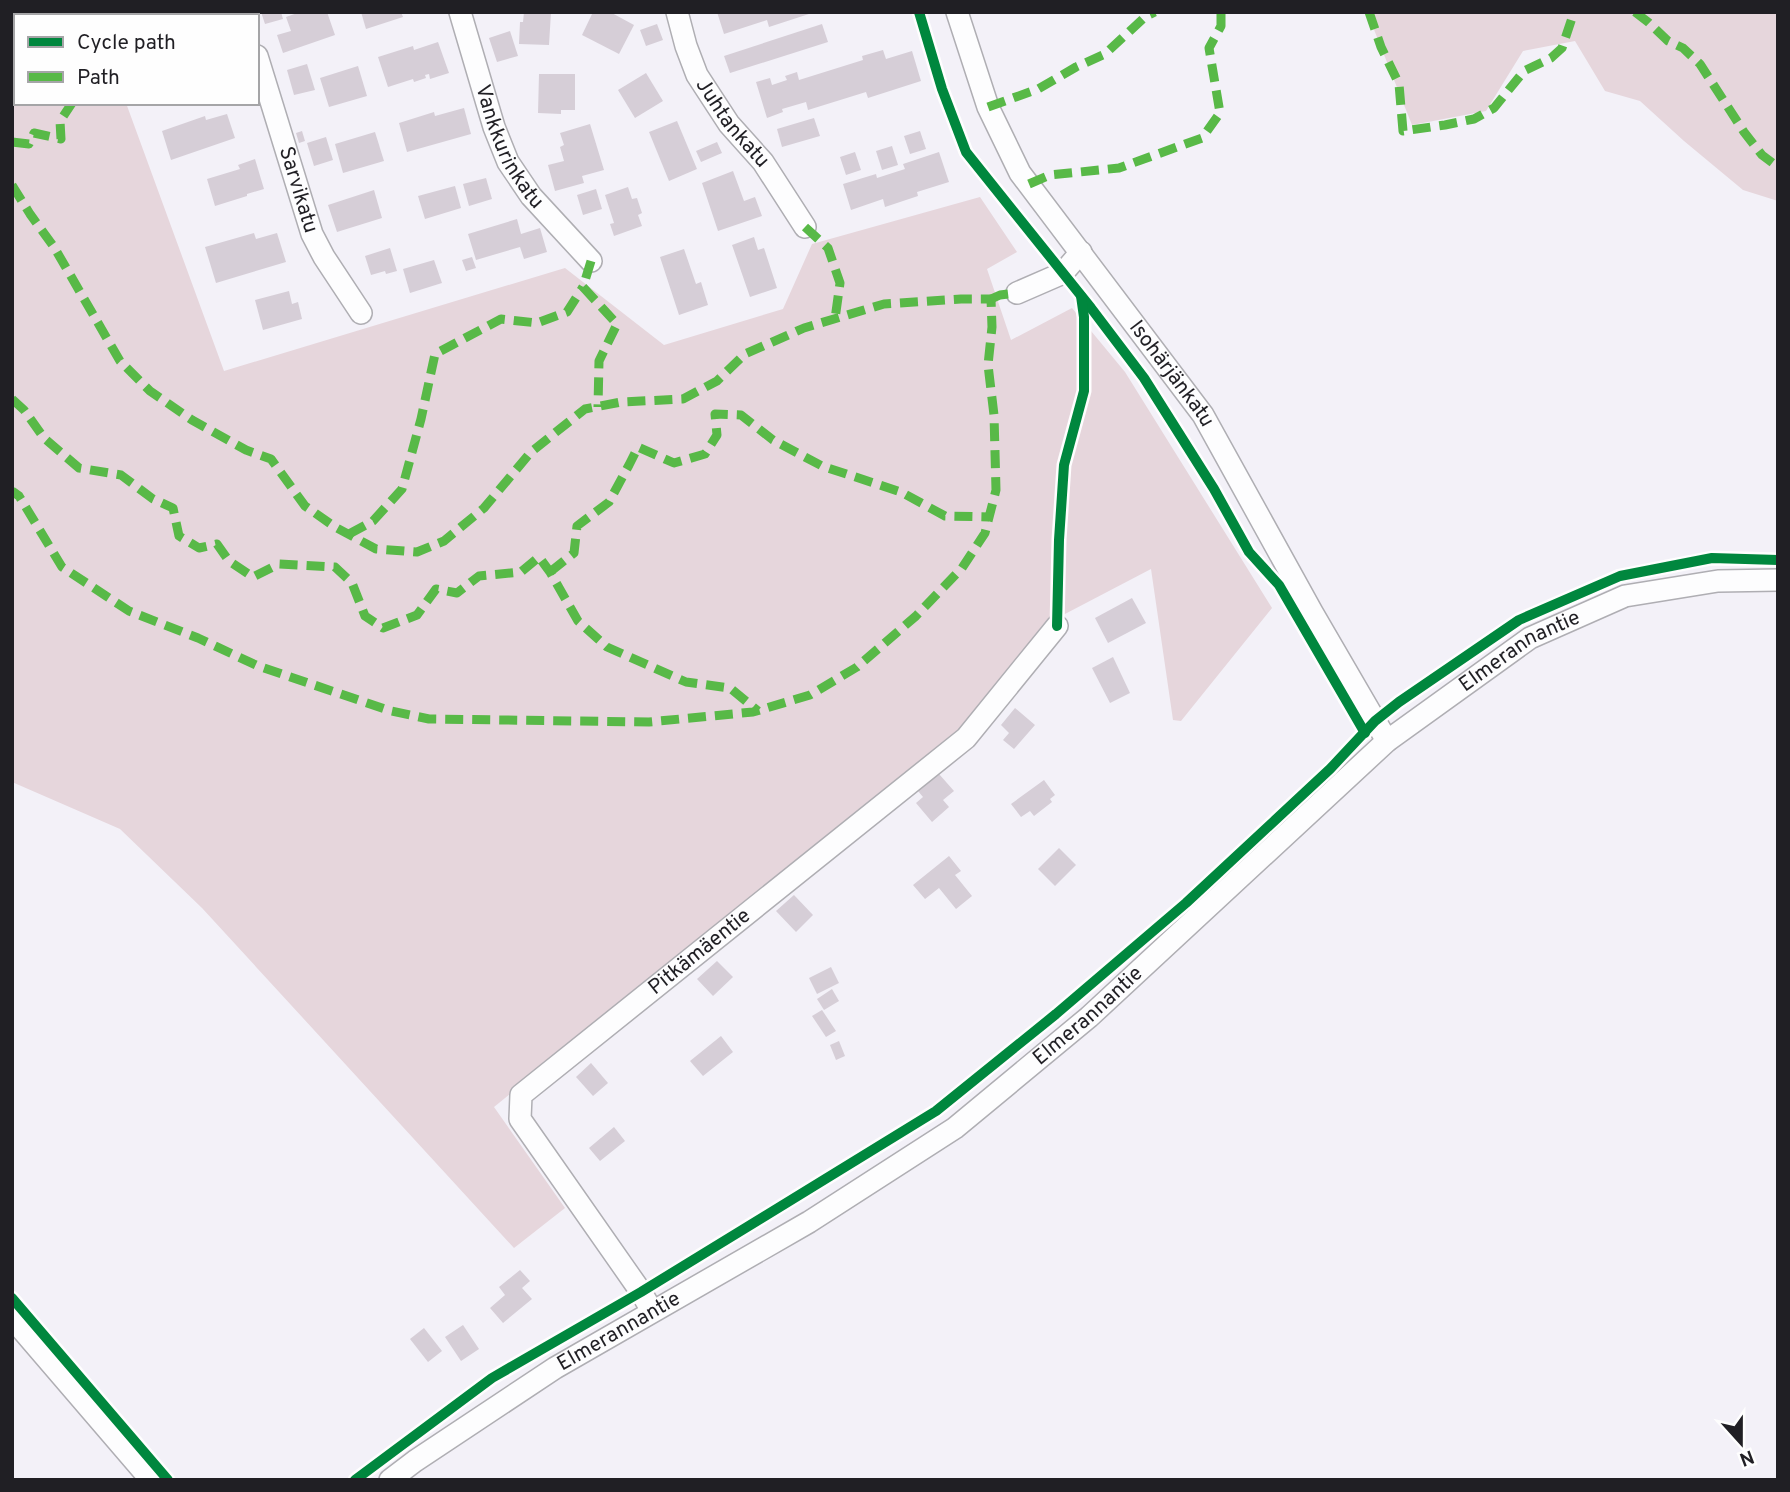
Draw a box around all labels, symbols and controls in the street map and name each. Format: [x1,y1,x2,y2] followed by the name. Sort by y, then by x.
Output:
[14,14,259,105] legend
[77,30,176,57] text: Cycle path
[77,65,120,92] text: Path
[689,73,775,174] street label: Juhtankatu
[469,81,550,215] street label: Vankkurinkatu
[272,143,324,236] street label: Sarvikatu
[1123,315,1220,432] street label: Isohärjänkatu
[1454,604,1584,698] street label: Elmerannantie
[643,902,756,1001] street label: Pitkämäentie
[1027,960,1149,1071] street label: Elmerannantie
[552,1285,685,1377] street label: Elmerannantie
[1706,1408,1776,1478] north arrow
[1736,1443,1757,1471] text: N

